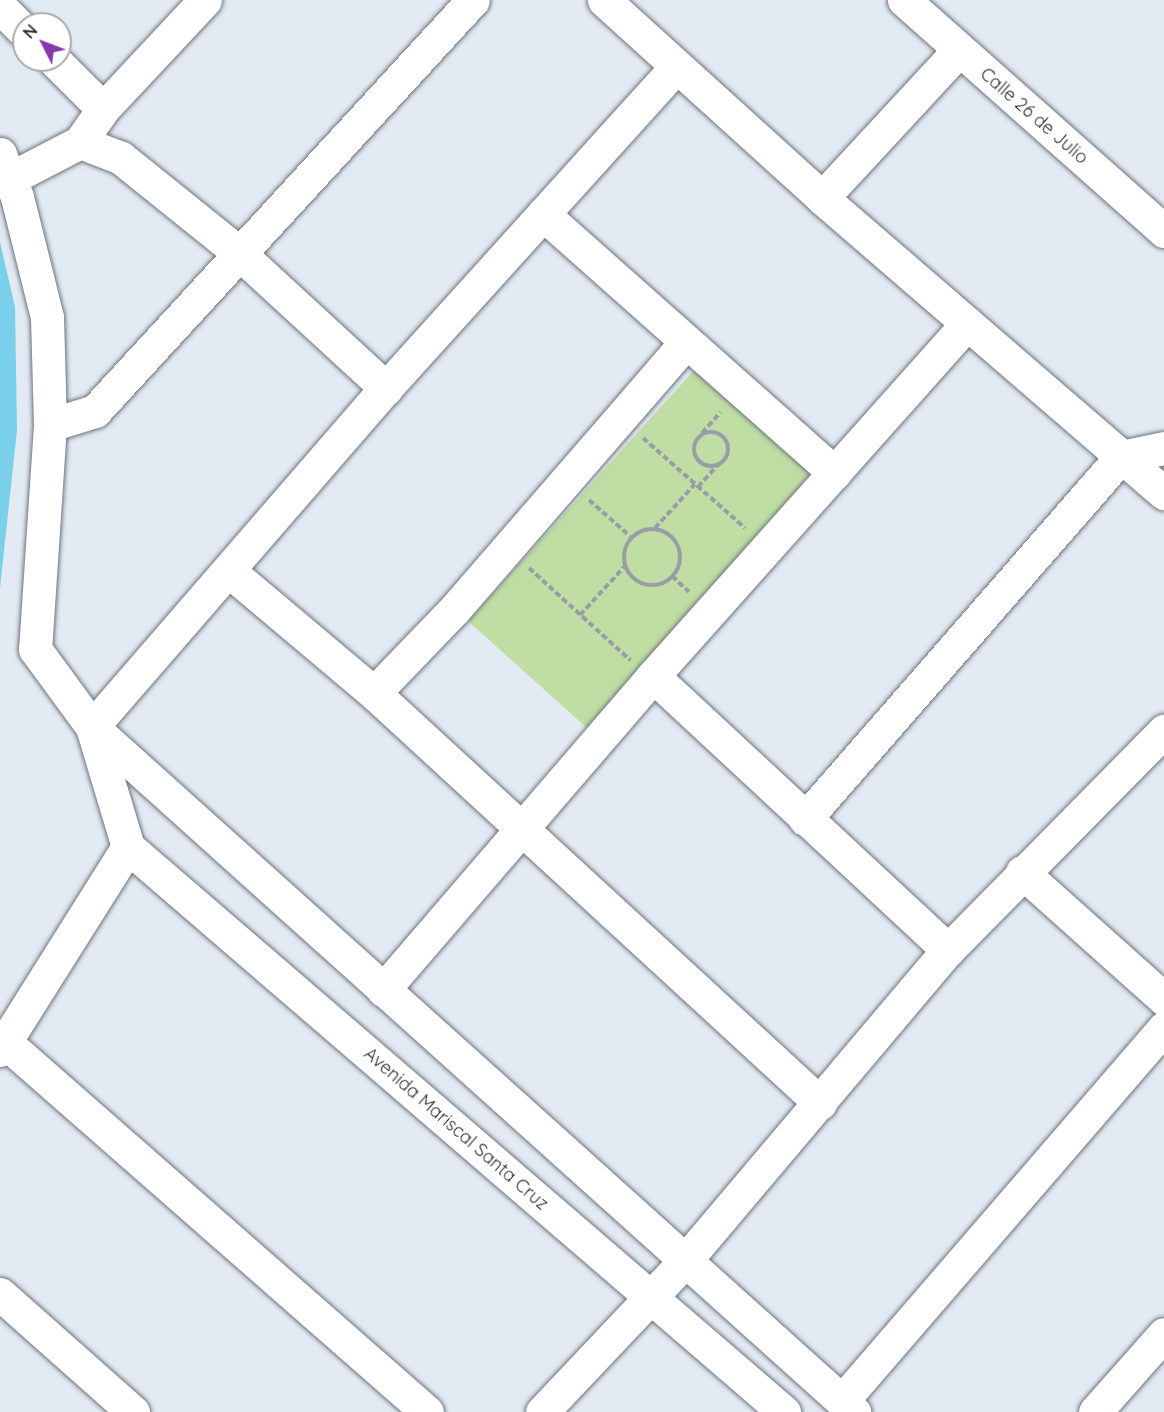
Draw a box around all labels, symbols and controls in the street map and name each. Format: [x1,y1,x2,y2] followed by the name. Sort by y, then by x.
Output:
[12,12,72,72] north arrow
[19,20,41,42] text: N
[976,63,1092,169] street label: Calle 26 de Julio
[360,1043,552,1215] street label: Avenida Mariscal Santa Cruz

